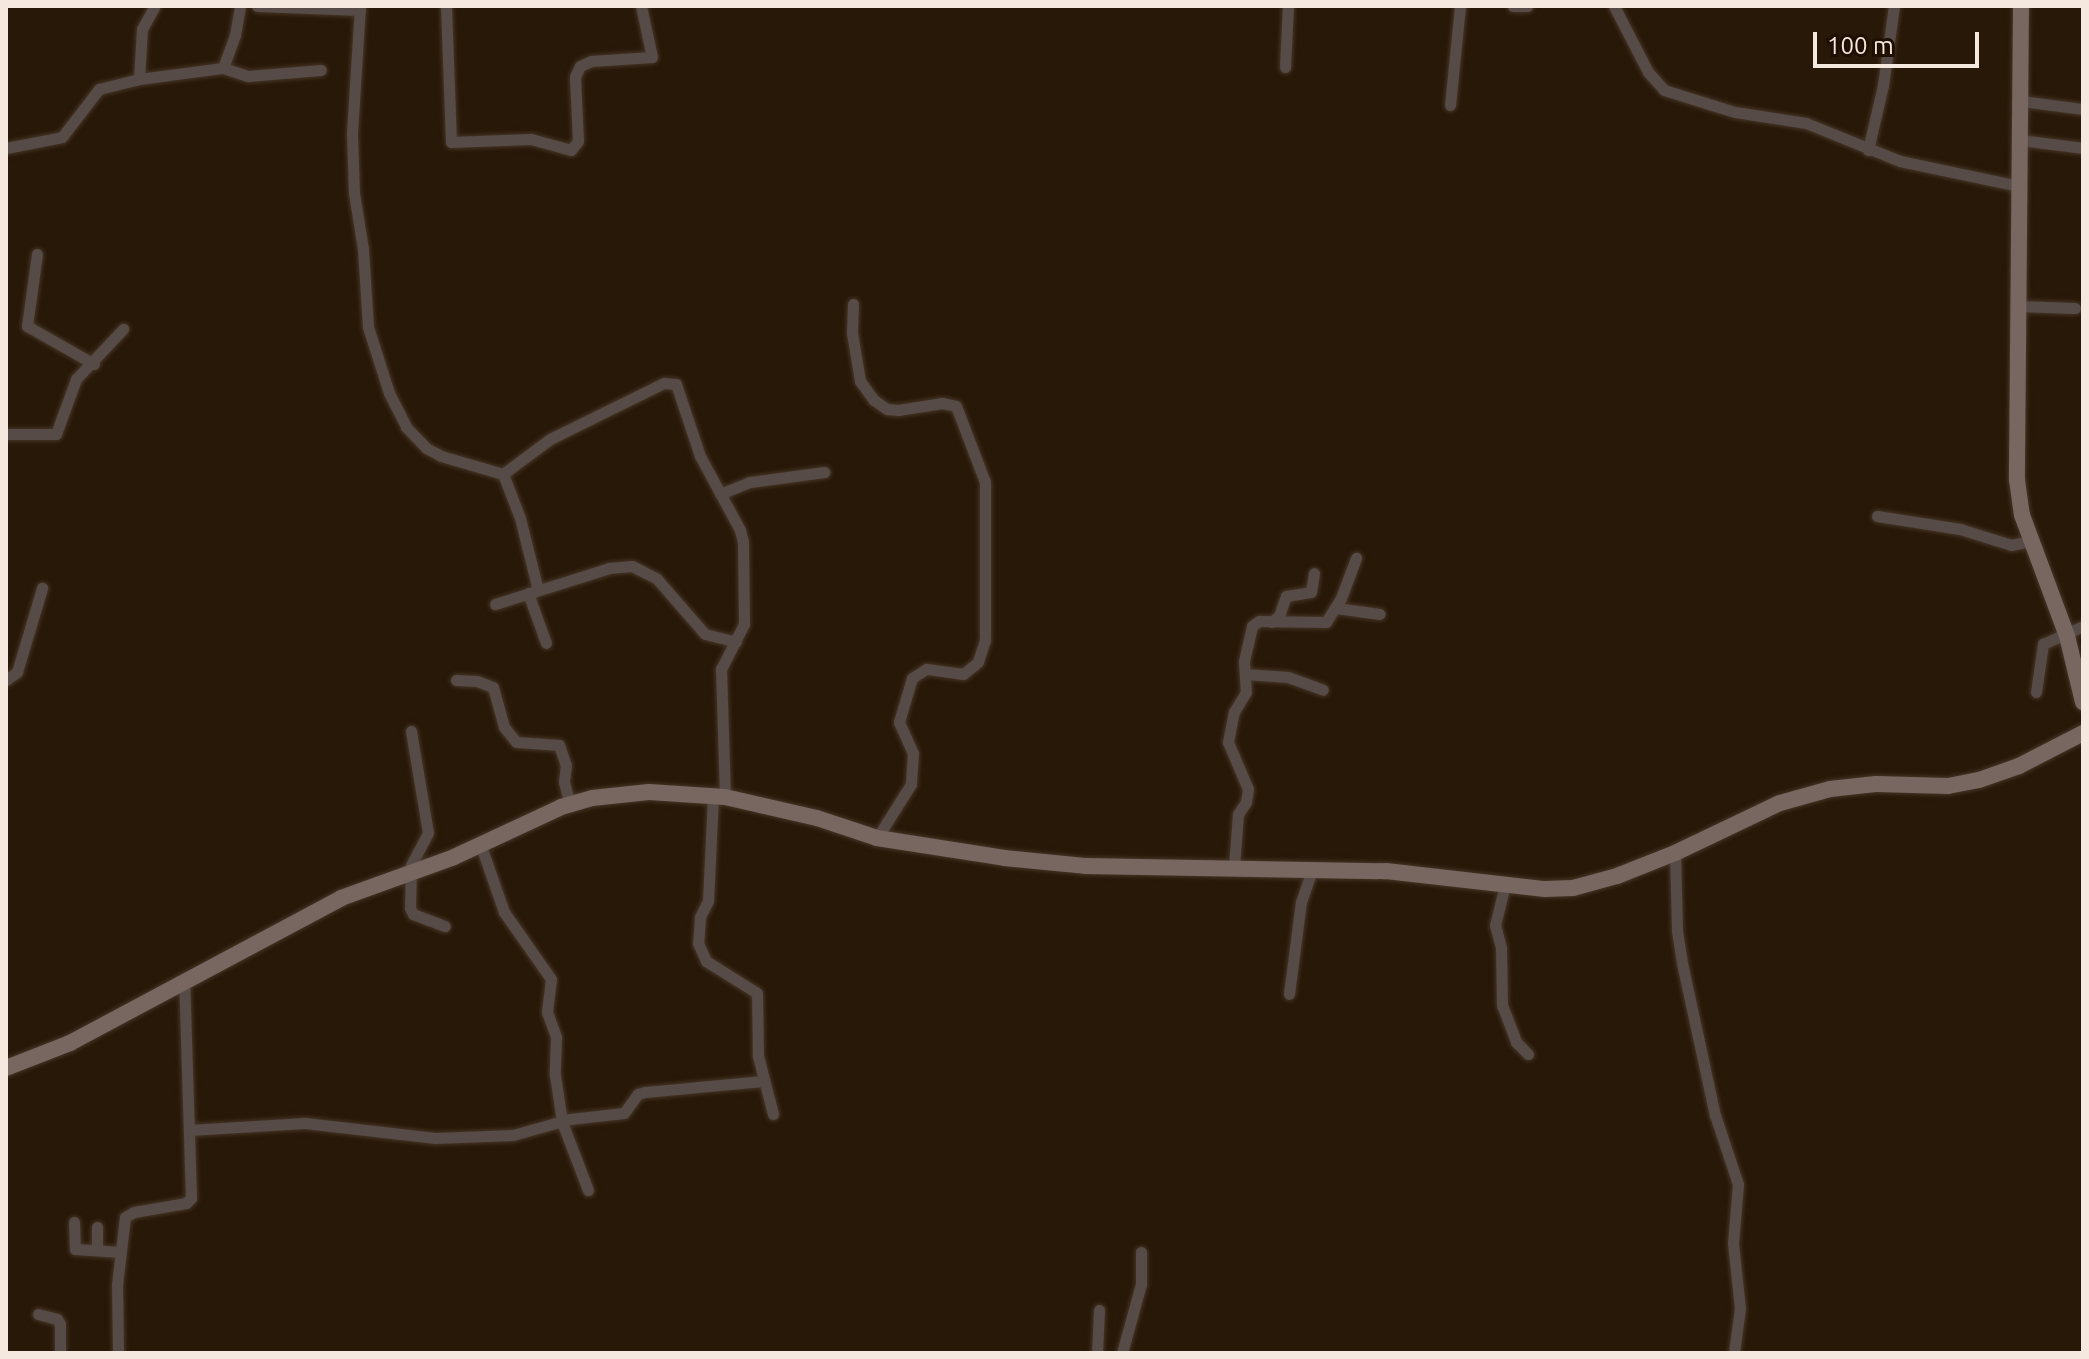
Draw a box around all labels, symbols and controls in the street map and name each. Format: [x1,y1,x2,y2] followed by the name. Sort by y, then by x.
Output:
[1817,16,1983,66] scale bar
[1827,32,1894,59] text: 100 m

